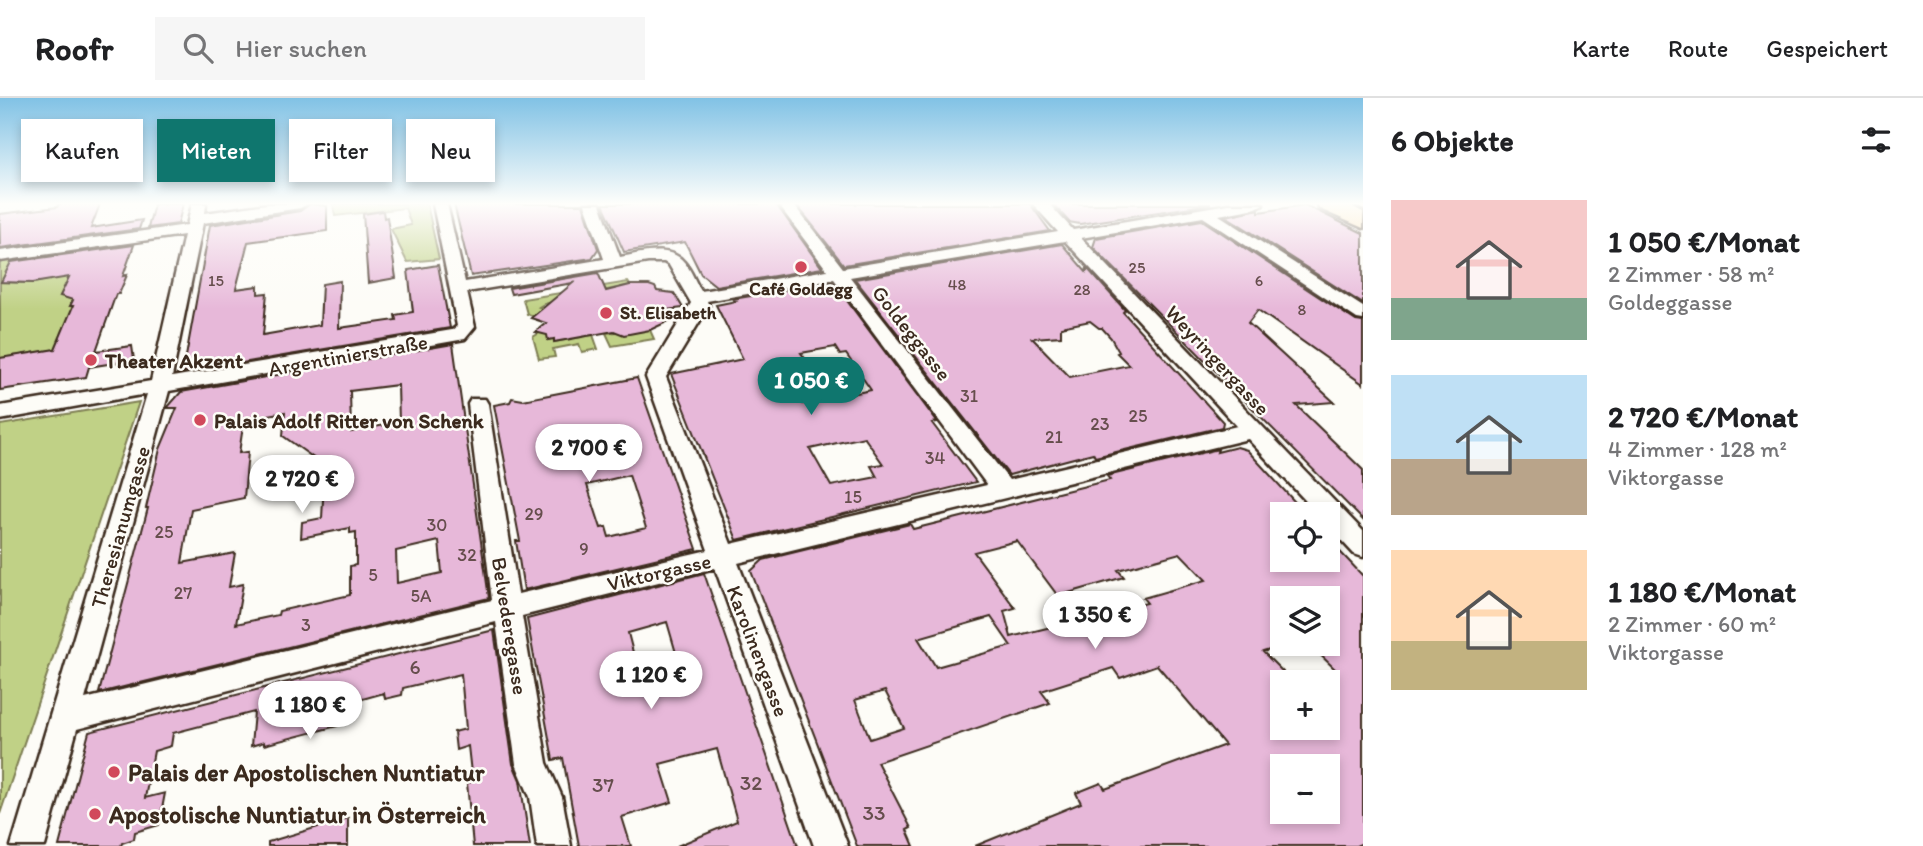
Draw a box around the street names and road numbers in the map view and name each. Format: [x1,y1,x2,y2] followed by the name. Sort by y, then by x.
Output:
[867,281,957,385] street label: Goldeggasse
[1161,300,1275,420] street label: Weyringergasse
[266,329,430,381] street label: Argentinierstraße
[85,443,155,611] street label: Theresianumgasse
[605,548,713,596] street label: Viktorgasse
[487,555,533,697] street label: Belvederegasse
[722,582,794,720] street label: Karolinengasse

